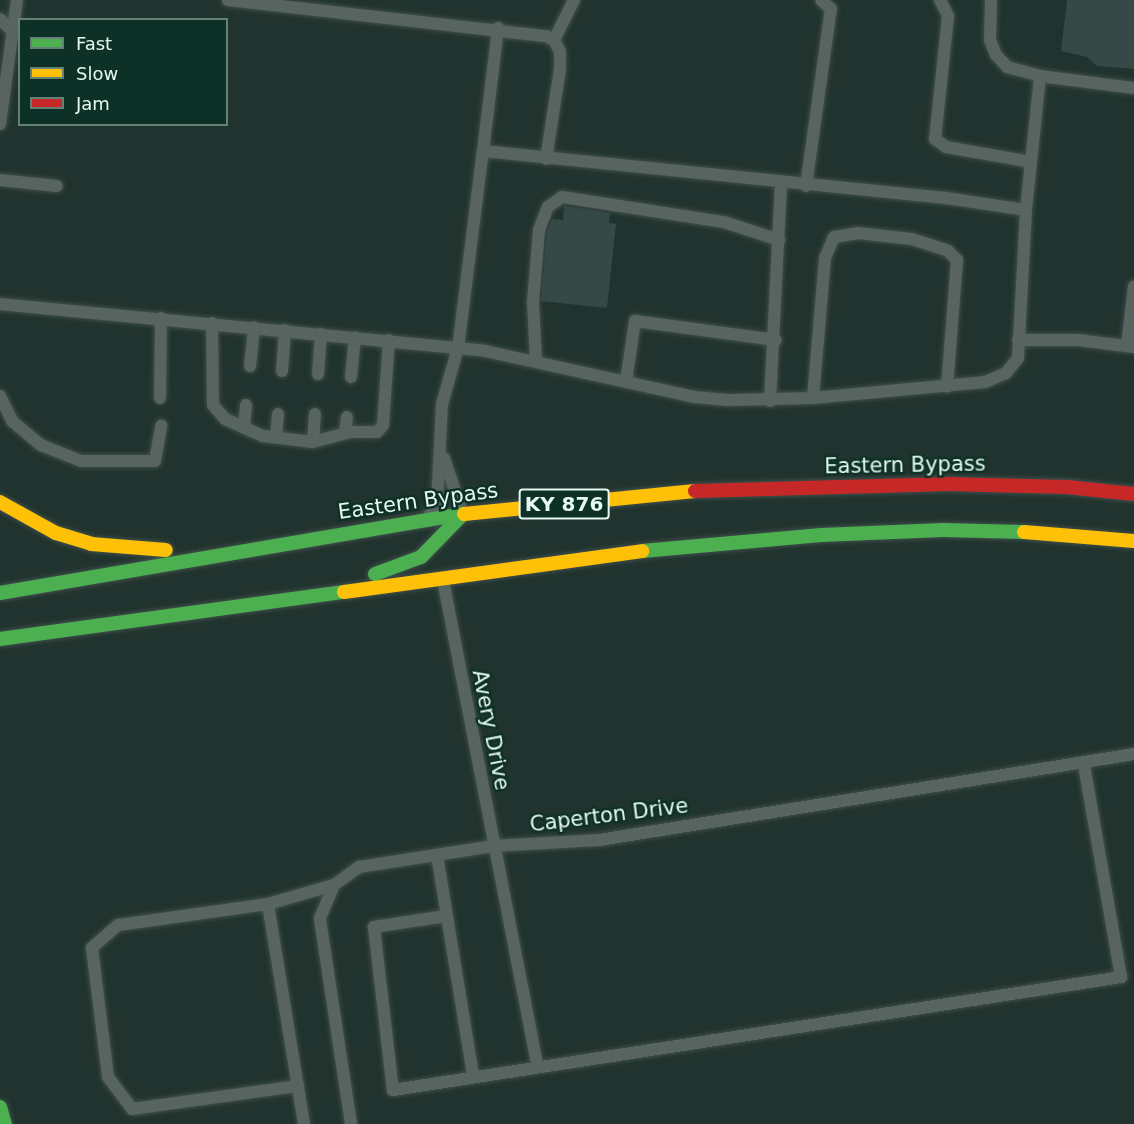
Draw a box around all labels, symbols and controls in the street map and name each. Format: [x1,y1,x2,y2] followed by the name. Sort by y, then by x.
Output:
[18,18,228,126] legend
[76,33,112,54] text: Fast
[76,63,118,84] text: Slow
[76,93,110,114] text: Jam
[824,451,986,479] street label: Eastern Bypass
[336,477,500,525] street label: Eastern Bypass
[518,487,610,521] road number: KY 876
[467,668,515,792] street label: Avery Drive
[528,793,690,837] street label: Caperton Drive

